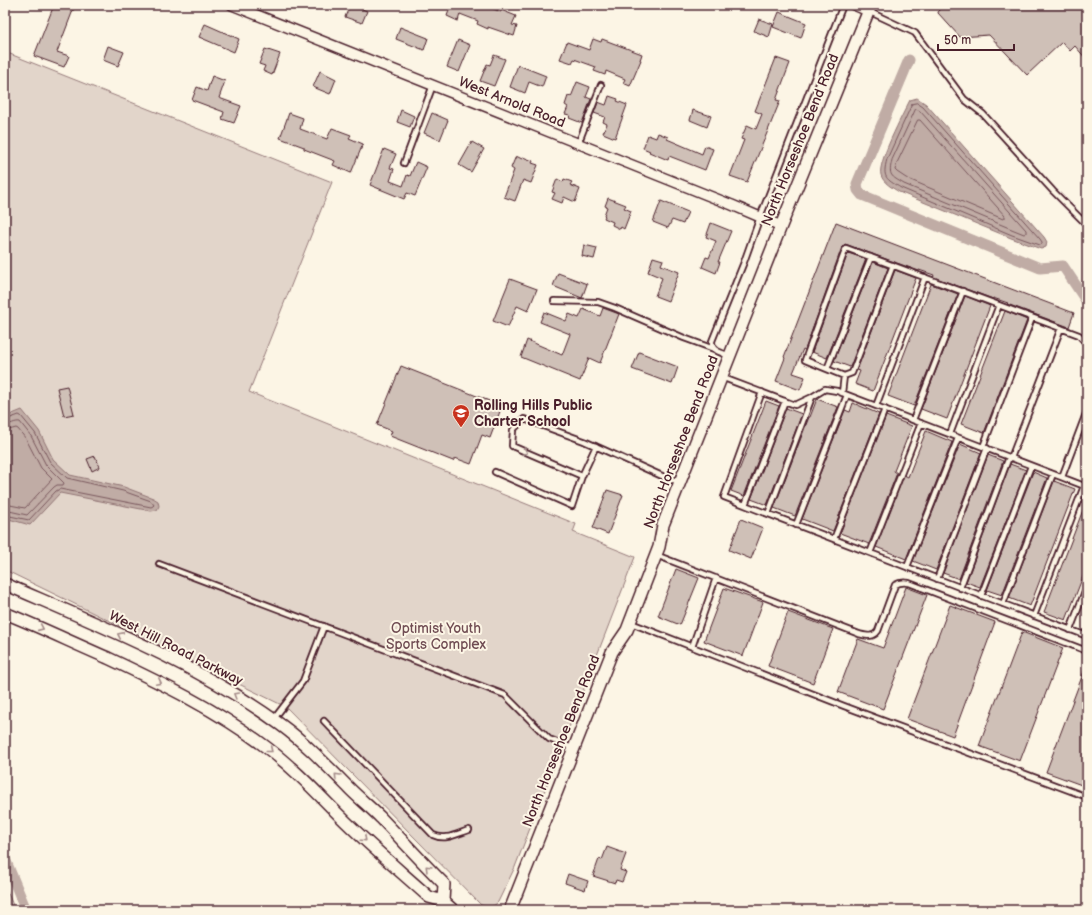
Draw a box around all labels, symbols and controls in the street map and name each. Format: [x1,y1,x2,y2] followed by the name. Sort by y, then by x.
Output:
[938,26,1014,52] scale bar
[944,33,971,48] text: 50 m
[758,51,842,229] street label: North Horseshoe Bend Road
[456,73,568,131] street label: West Arnold Road
[640,353,722,531] street label: North Horseshoe Bend Road
[474,397,593,430] place label: Rolling Hills Public Charter School
[451,403,471,428] school or university icon: Rolling Hills Public Charter School
[521,447,528,455] one-way arrow
[106,607,246,689] street label: West Hill Road Parkway
[386,620,486,653] park label: Optimist Youth Sports Complex
[37,623,44,631] one-way arrow
[117,632,125,640] one-way arrow
[519,652,603,830] street label: North Horseshoe Bend Road
[155,678,162,685] one-way arrow
[233,692,240,699] one-way arrow
[265,745,272,752] one-way arrow
[334,773,342,781] one-way arrow
[359,834,367,842] one-way arrow
[425,865,433,873] one-way arrow

